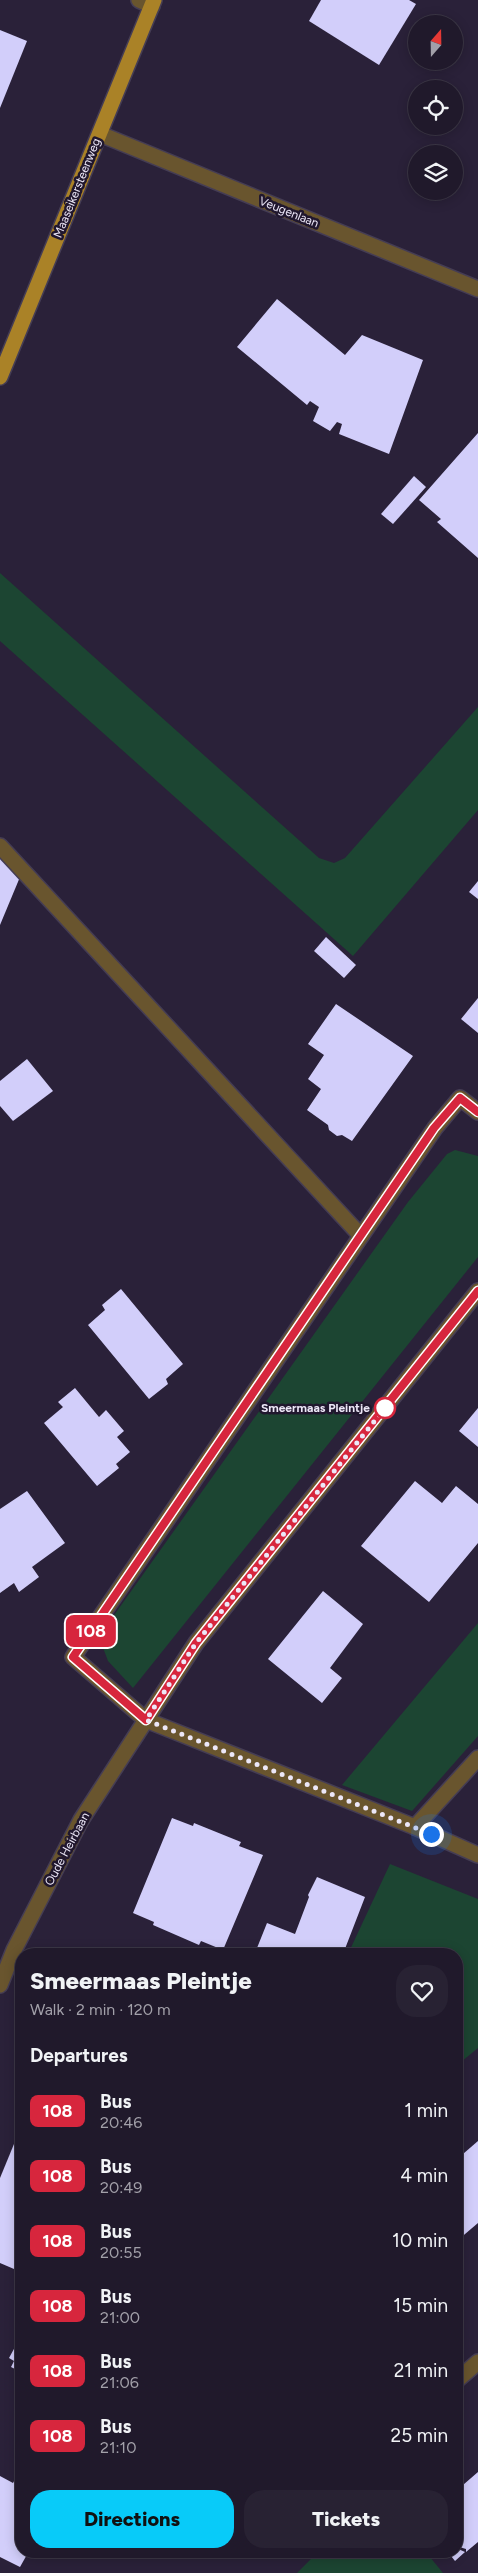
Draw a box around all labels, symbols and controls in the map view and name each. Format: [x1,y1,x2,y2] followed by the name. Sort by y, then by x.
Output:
[408,15,462,70] north arrow
[408,15,463,200] map controls
[408,80,463,135] button: locate
[51,136,103,240] street label: Maaseikersteenweg
[408,145,463,200] button: layers
[257,194,321,230] street label: Veugenlaan
[374,1397,396,1419] marker: Smeermaas Pleintje
[261,1401,370,1415] place label: Smeermaas Pleintje
[62,1615,120,1647] line badge: 108
[76,1620,106,1642] text: 108
[42,1810,92,1888] street label: Oude Heirbaan
[419,1822,444,1847] your location
[396,1965,448,2017] button: heart
[30,1966,252,1995] text: Smeermaas Pleintje
[30,2000,171,2019] text: Walk · 2 min · 120 m
[30,2044,128,2067] text: Departures
[100,2090,131,2113] text: Bus
[404,2099,448,2122] text: 1 min
[42,2100,73,2122] text: 108
[100,2113,142,2132] text: 20:46
[100,2155,131,2178] text: Bus
[400,2164,448,2187] text: 4 min
[42,2165,73,2187] text: 108
[100,2178,142,2197] text: 20:49
[100,2220,131,2243] text: Bus
[392,2229,448,2252] text: 10 min
[42,2230,73,2252] text: 108
[100,2243,142,2262] text: 20:55
[100,2285,131,2308] text: Bus
[393,2294,448,2317] text: 15 min
[42,2295,73,2317] text: 108
[100,2308,140,2327] text: 21:00
[100,2350,131,2373] text: Bus
[394,2359,448,2382] text: 21 min
[42,2360,73,2382] text: 108
[100,2373,139,2392] text: 21:06
[100,2415,131,2438] text: Bus
[391,2424,448,2447] text: 25 min
[42,2425,73,2447] text: 108
[100,2438,136,2457] text: 21:10
[30,2490,234,2548] button: Directions
[244,2490,448,2548] button: Tickets

